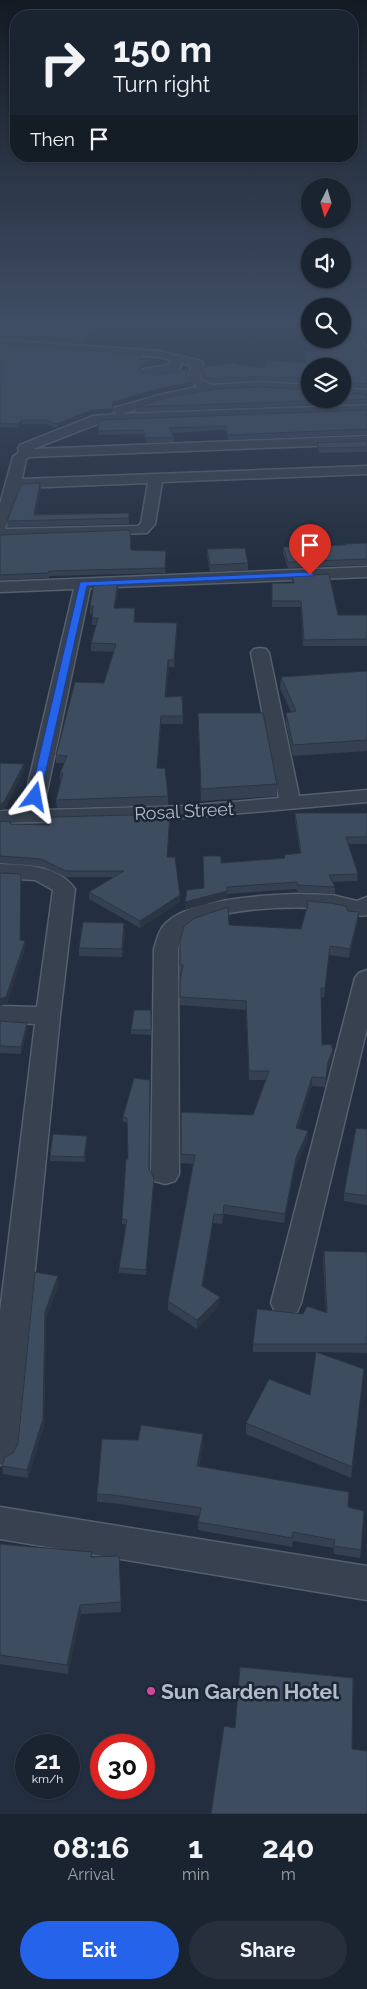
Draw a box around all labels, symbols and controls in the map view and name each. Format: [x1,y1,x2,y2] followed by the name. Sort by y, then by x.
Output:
[113,29,212,70] text: 150 m
[30,30,95,95] icon: right
[113,71,210,97] text: Turn right
[85,125,113,153] icon: arrive
[30,128,75,150] text: Then
[301,178,351,228] north arrow
[301,178,351,408] map controls
[301,238,351,288] button: sound
[301,298,351,348] button: search
[301,358,351,408] button: layers
[289,524,331,575] pin
[296,531,324,559] icon: arrive
[8,770,60,822] position arrow
[134,798,234,824] street label: Rosal Street
[161,1679,339,1704] place label: Sun Garden Hotel
[145,1685,157,1697] marker: Sun Garden Hotel
[90,1734,155,1799] speed limit sign: 30
[34,1745,61,1775] text: 21
[32,1772,63,1786] text: km/h
[53,1830,129,1865] text: 08:16
[188,1830,203,1865] text: 1
[262,1830,315,1865] text: 240
[68,1865,114,1884] text: Arrival
[182,1865,210,1884] text: min
[281,1865,296,1884] text: m
[20,1921,179,1979] button: Exit
[189,1921,347,1979] button: Share

